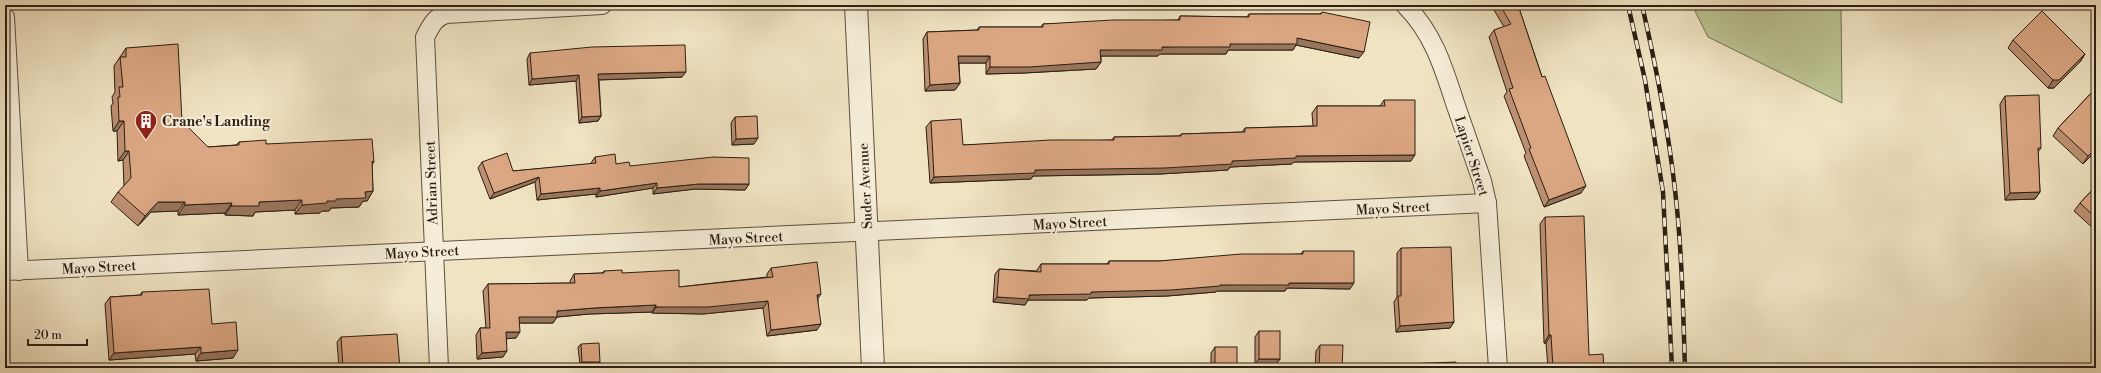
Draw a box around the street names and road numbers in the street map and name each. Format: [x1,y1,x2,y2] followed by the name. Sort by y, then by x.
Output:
[1450,114,1492,199] street label: Lapier Street
[422,140,443,227] street label: Adrian Street
[855,142,877,229] street label: Suder Avenue
[1355,198,1431,220] street label: Mayo Street
[1032,213,1108,235] street label: Mayo Street
[708,228,784,250] street label: Mayo Street
[384,242,460,264] street label: Mayo Street
[61,257,137,279] street label: Mayo Street

